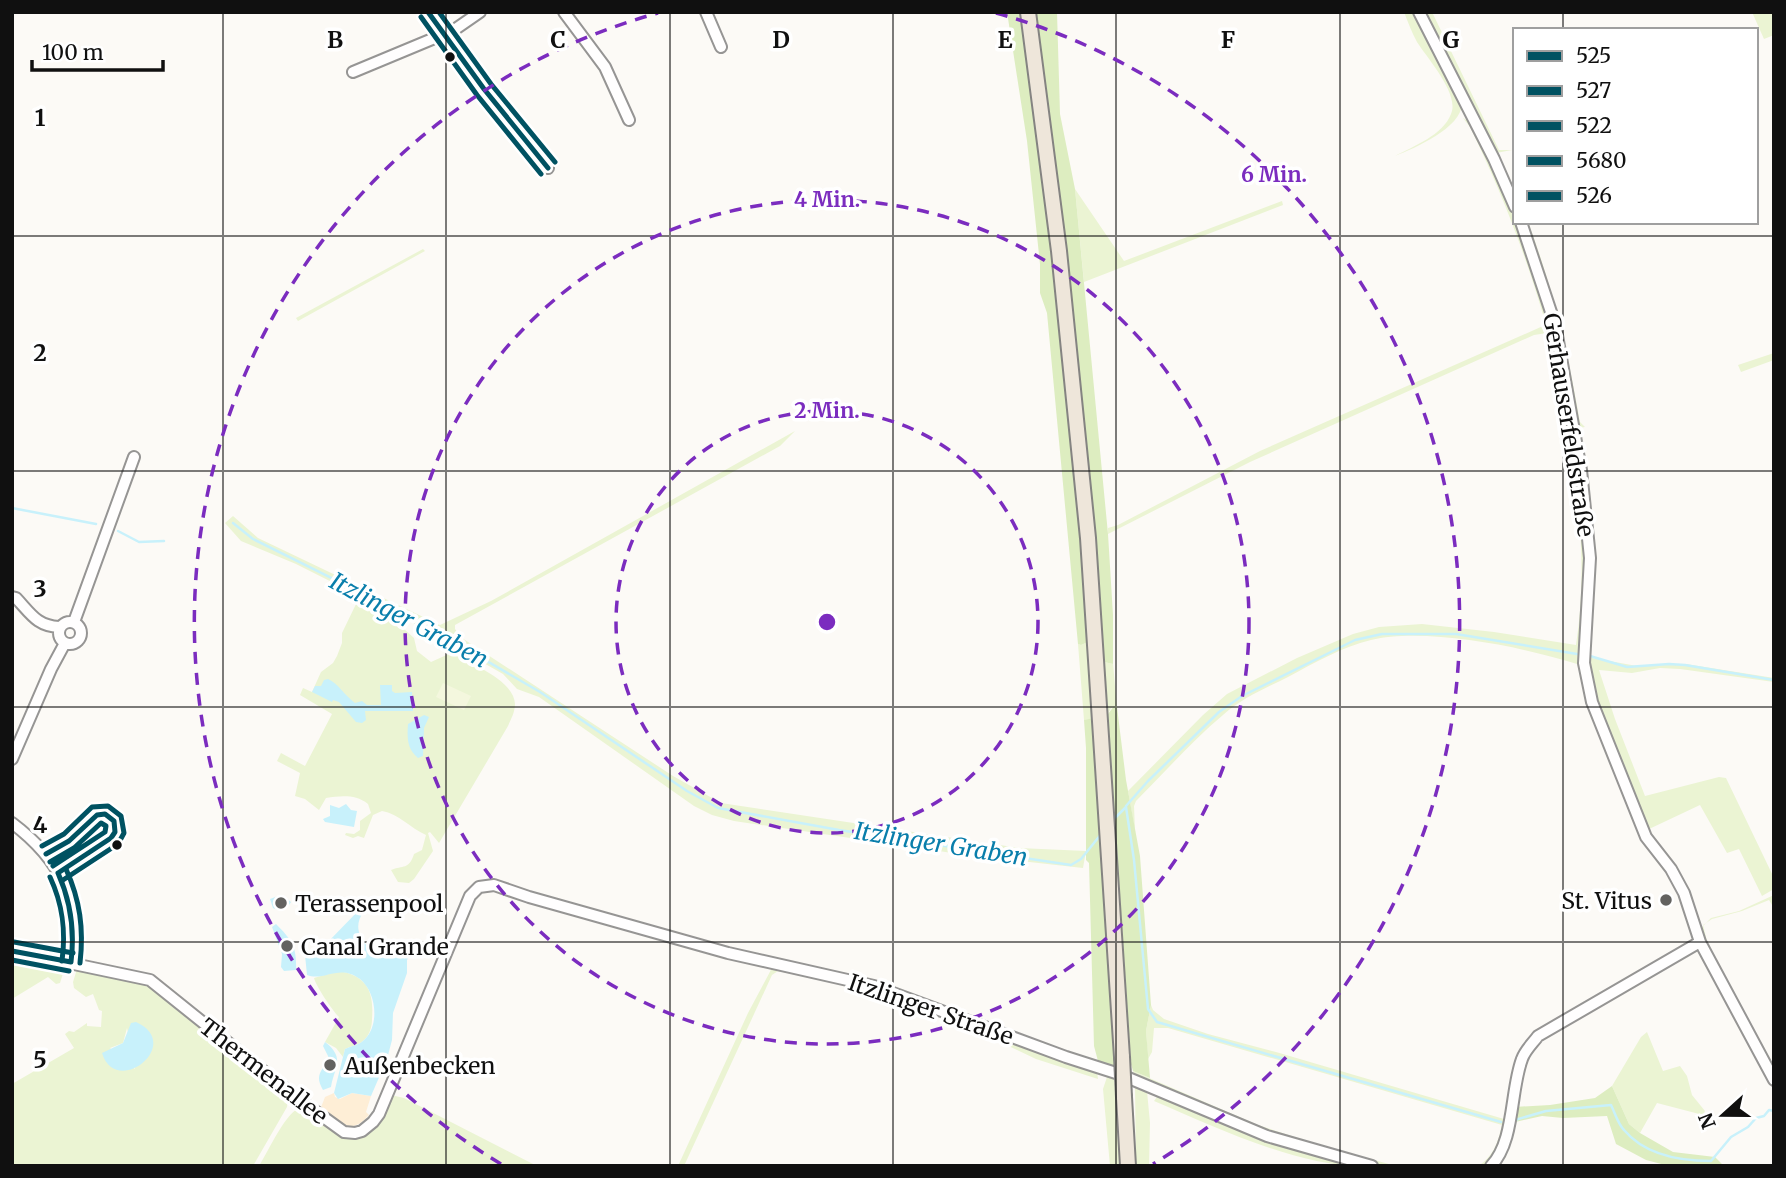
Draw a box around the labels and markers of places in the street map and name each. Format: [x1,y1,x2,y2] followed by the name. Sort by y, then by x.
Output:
[443,50,457,64] unlabelled marker
[815,610,839,634] centre of rings
[110,838,124,852] unlabelled marker
[1561,886,1652,915] place label: St. Vitus
[295,889,443,918] place label: Terassenpool
[1658,892,1674,908] marker: St. Vitus
[273,895,289,911] marker: Terassenpool
[301,932,449,961] place label: Canal Grande
[279,938,295,954] marker: Canal Grande
[343,1051,496,1080] place label: Außenbecken
[322,1057,338,1073] marker: Außenbecken

